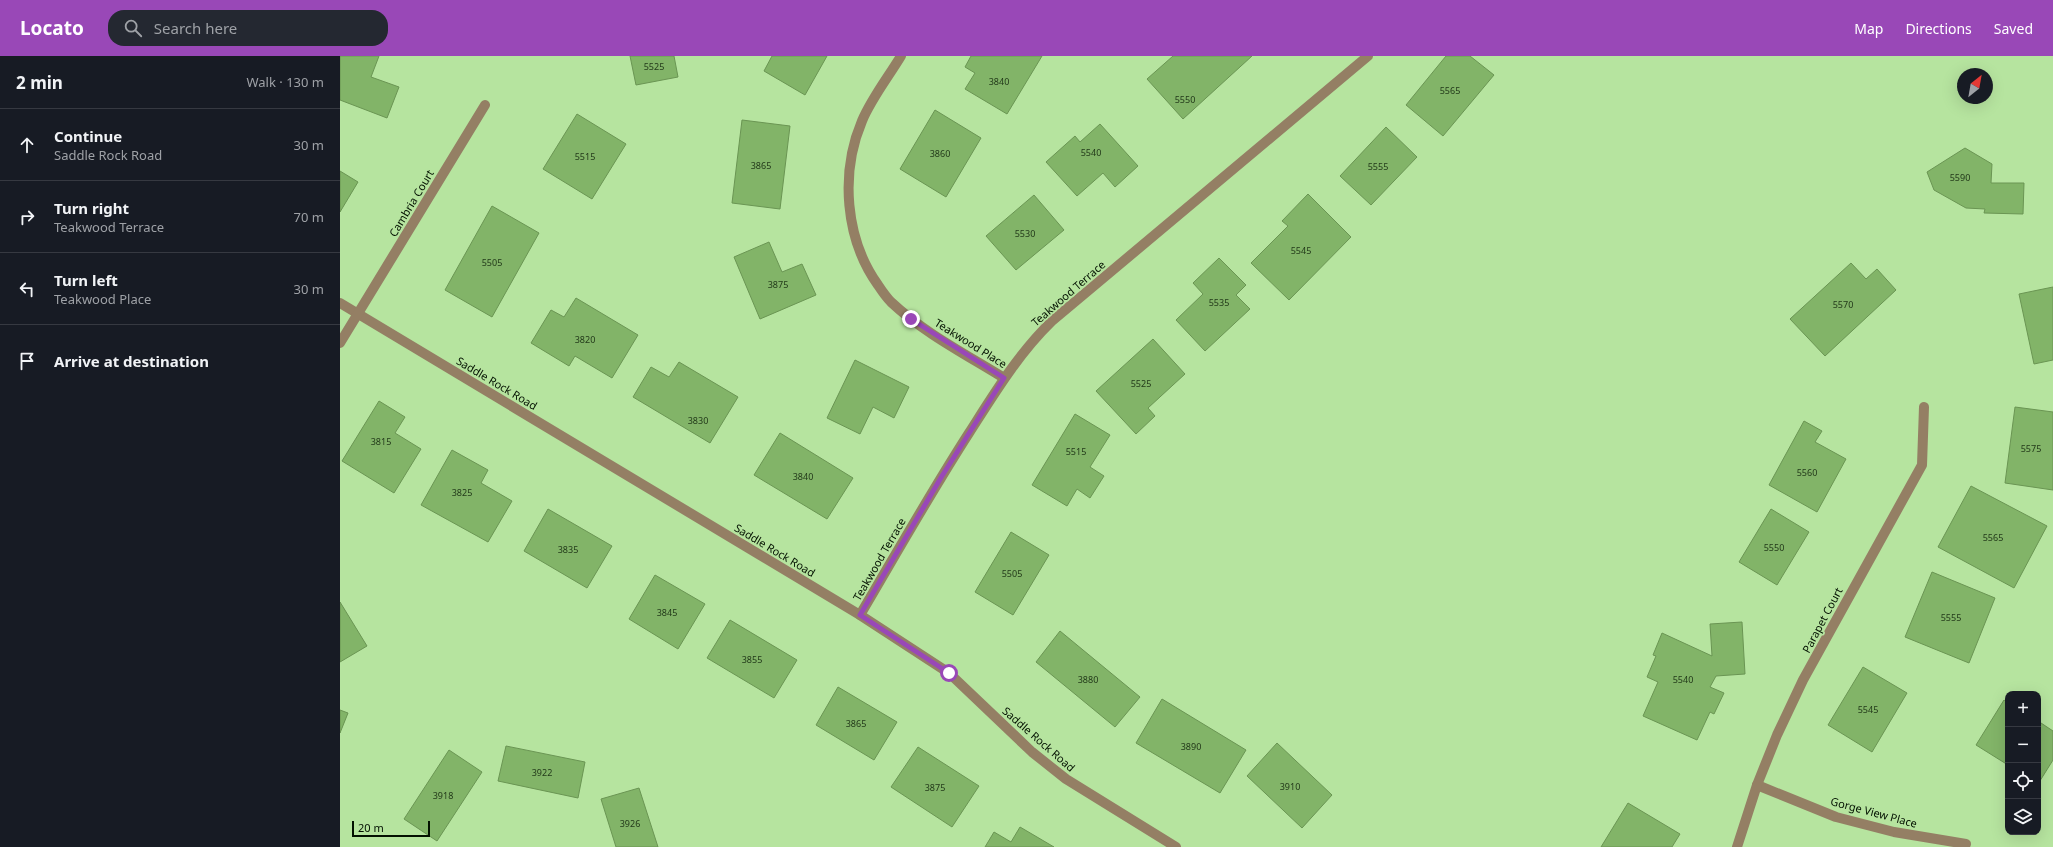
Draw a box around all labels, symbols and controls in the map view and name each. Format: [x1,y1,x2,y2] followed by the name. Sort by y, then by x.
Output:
[108,10,388,46] search box
[20,15,84,41] text: Locato
[122,17,144,39] icon: search
[154,18,237,38] text: Search here
[1854,19,1883,38] text: Map
[1905,19,1972,38] text: Directions
[1994,19,2033,38] text: Saved
[644,60,664,73] house number: 5525
[1957,68,1993,104] north arrow
[16,71,63,94] text: 2 min
[246,73,324,91] text: Walk · 130 m
[989,75,1009,88] house number: 3840
[1440,84,1460,97] house number: 5565
[1175,93,1195,106] house number: 5550
[54,126,122,146] text: Continue
[16,134,38,156] icon: ahead
[294,136,324,154] text: 30 m
[54,146,162,164] text: Saddle Rock Road
[1081,146,1101,159] house number: 5540
[930,147,950,160] house number: 3860
[575,150,595,163] house number: 5515
[751,159,771,172] house number: 3865
[1368,160,1388,173] house number: 5555
[385,167,437,239] street label: Cambria Court
[1950,171,1970,184] house number: 5590
[54,198,129,218] text: Turn right
[16,206,38,228] icon: right
[294,208,324,226] text: 70 m
[54,218,164,236] text: Teakwood Terrace
[1015,227,1035,240] house number: 5530
[1291,244,1311,257] house number: 5545
[482,256,502,269] house number: 5505
[1028,257,1108,329] street label: Teakwood Terrace
[54,270,118,290] text: Turn left
[16,278,38,300] icon: left
[768,278,788,291] house number: 3875
[294,280,324,298] text: 30 m
[54,290,151,308] text: Teakwood Place
[1209,296,1229,309] house number: 5535
[1833,298,1853,311] house number: 5570
[902,310,920,328] route end
[932,315,1010,371] street label: Teakwood Place
[575,333,595,346] house number: 3820
[16,350,38,372] icon: arrive
[54,351,209,371] text: Arrive at destination
[454,353,540,413] street label: Saddle Rock Road
[1131,377,1151,390] house number: 5525
[688,414,708,427] house number: 3830
[371,435,391,448] house number: 3815
[2021,442,2041,455] house number: 5575
[1066,445,1086,458] house number: 5515
[1797,466,1817,479] house number: 5560
[793,470,813,483] house number: 3840
[452,486,472,499] house number: 3825
[849,515,909,603] street label: Teakwood Terrace
[732,520,818,580] street label: Saddle Rock Road
[1983,531,2003,544] house number: 5565
[1764,541,1784,554] house number: 5550
[558,543,578,556] house number: 3835
[1002,567,1022,580] house number: 5505
[1798,585,1846,655] street label: Parapet Court
[657,606,677,619] house number: 3845
[1941,611,1961,624] house number: 5555
[742,653,762,666] house number: 3855
[940,664,958,682] route start
[1078,673,1098,686] house number: 3880
[1673,673,1693,686] house number: 5540
[2005,691,2041,835] map controls
[2005,691,2041,727] button: +
[1000,703,1078,775] street label: Saddle Rock Road
[1858,703,1878,716] house number: 5545
[846,717,866,730] house number: 3865
[2005,727,2041,763] button: −
[1181,740,1201,753] house number: 3890
[2005,763,2041,799] button: locate
[532,766,552,779] house number: 3922
[1280,780,1300,793] house number: 3910
[925,781,945,794] house number: 3875
[433,789,453,802] house number: 3918
[1829,793,1919,831] street label: Gorge View Place
[2005,799,2041,835] button: layers
[620,817,640,830] house number: 3926
[352,819,430,838] scale bar
[358,820,384,835] text: 20 m

